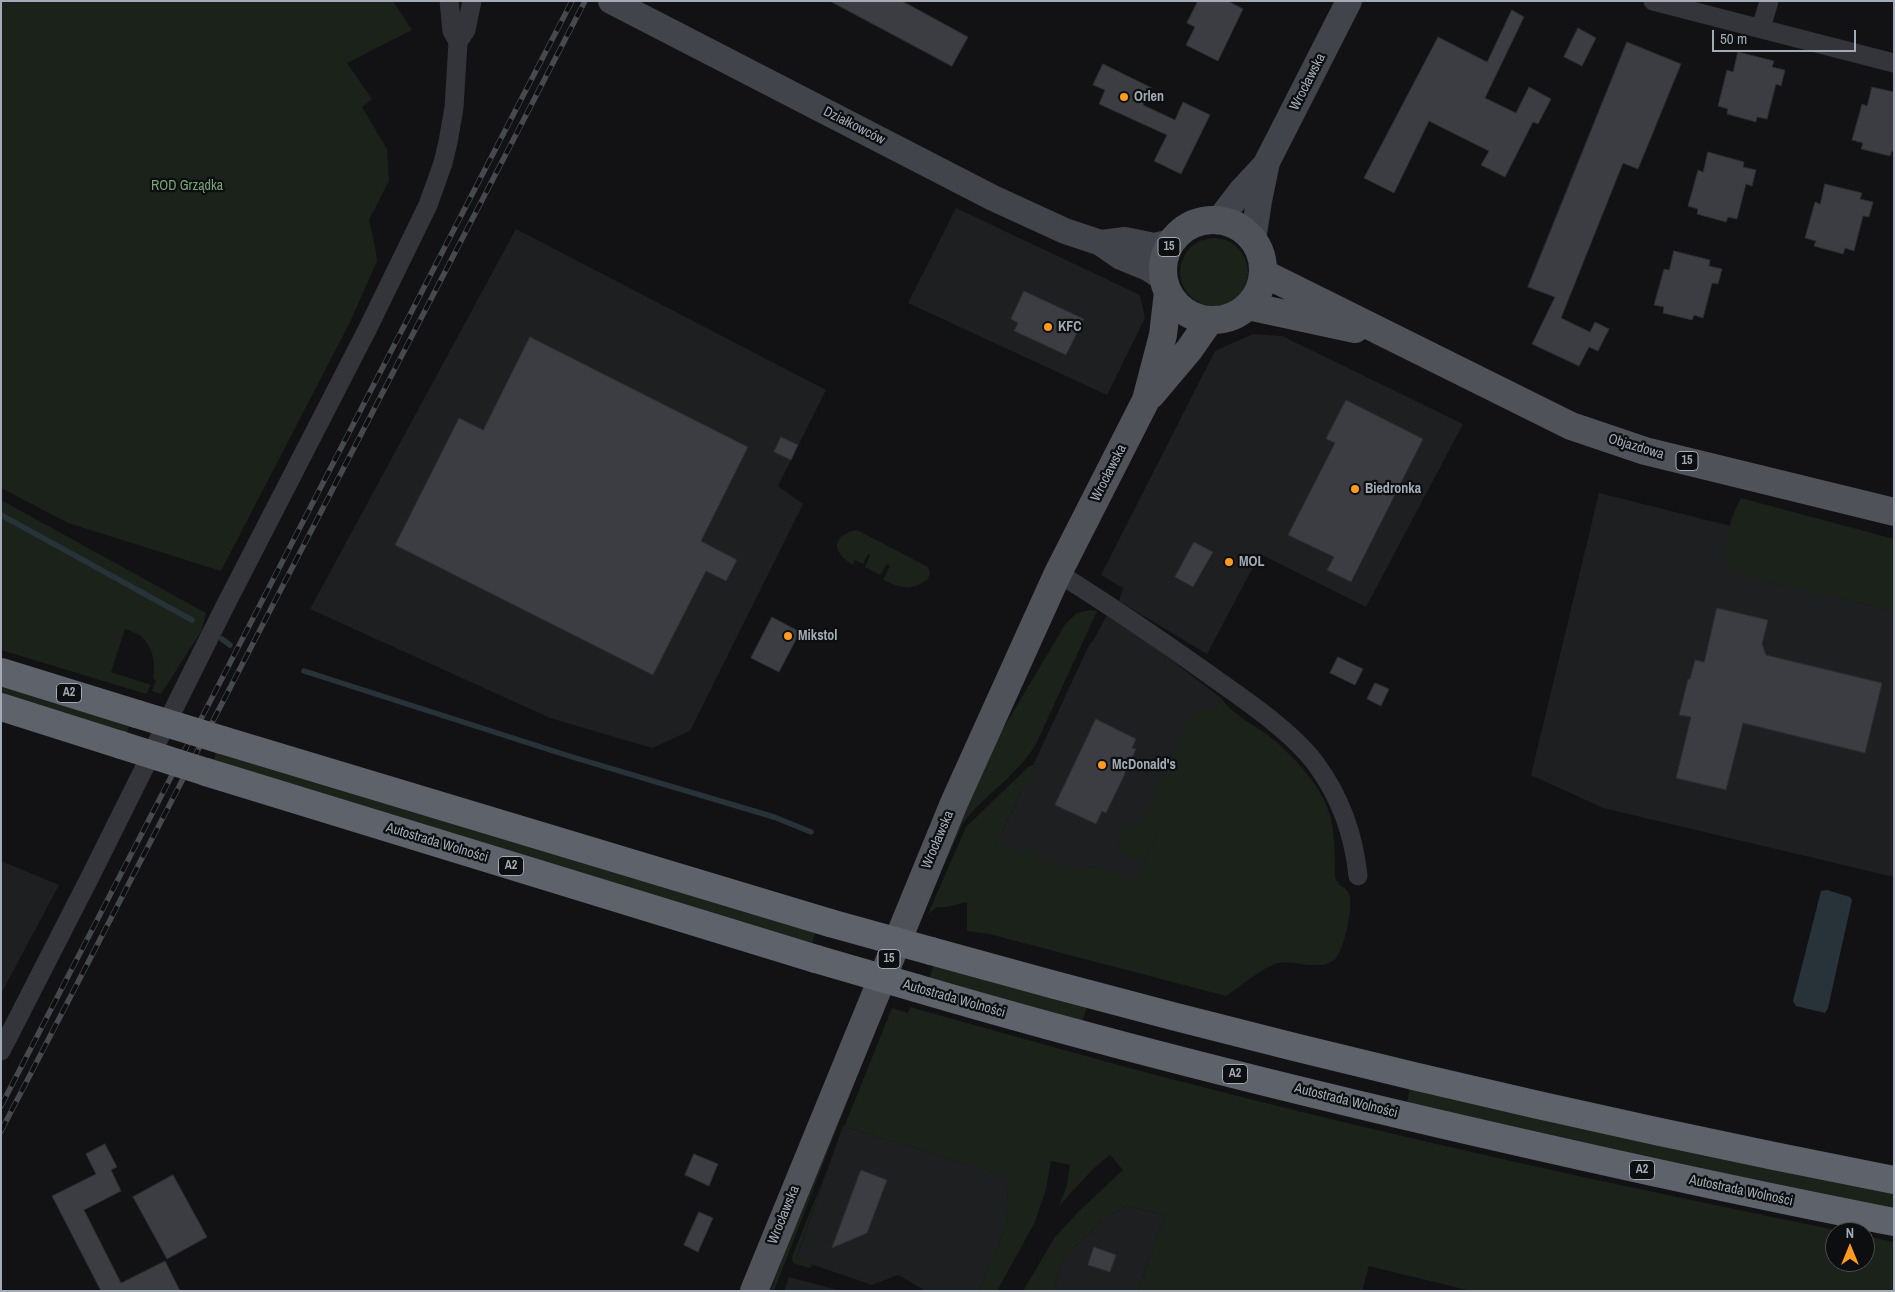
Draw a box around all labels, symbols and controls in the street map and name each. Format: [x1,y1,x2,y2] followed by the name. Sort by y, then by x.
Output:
[1715,20,1859,52] scale bar
[1720,28,1747,49] text: 50 m
[1287,51,1329,113] street label: Wrocławska
[1134,89,1164,105] place label: Orlen
[1118,91,1130,103] marker: Orlen
[820,103,888,149] street label: Działkowców
[151,178,223,194] park label: ROD Grządka
[1158,238,1180,256] road number: 15
[1058,319,1082,335] place label: KFC
[1042,321,1054,333] marker: KFC
[1606,431,1666,463] street label: Objazdowa
[1088,442,1130,504] street label: Wrocławska
[1676,452,1698,471] road number: 15
[1365,481,1421,497] place label: Biedronka
[1349,483,1361,495] marker: Biedronka
[1239,554,1265,570] place label: MOL
[1223,556,1235,568] marker: MOL
[798,628,838,644] place label: Mikstol
[782,630,794,642] marker: Mikstol
[56,684,82,702] road number: A2
[1112,757,1176,773] place label: McDonald's
[1096,759,1108,771] marker: McDonald's
[918,808,958,872] street label: Wrocławska
[384,820,490,866] street label: Autostrada Wolności
[498,856,524,876] road number: A2
[878,950,900,969] road number: 15
[901,976,1007,1022] street label: Autostrada Wolności
[1222,1064,1248,1084] road number: A2
[1293,1080,1399,1122] street label: Autostrada Wolności
[1630,1160,1654,1180] road number: A2
[1688,1172,1794,1210] street label: Autostrada Wolności
[765,1183,803,1247] street label: Wrocławska
[1825,1222,1875,1272] north arrow
[1846,1224,1854,1242] text: N

